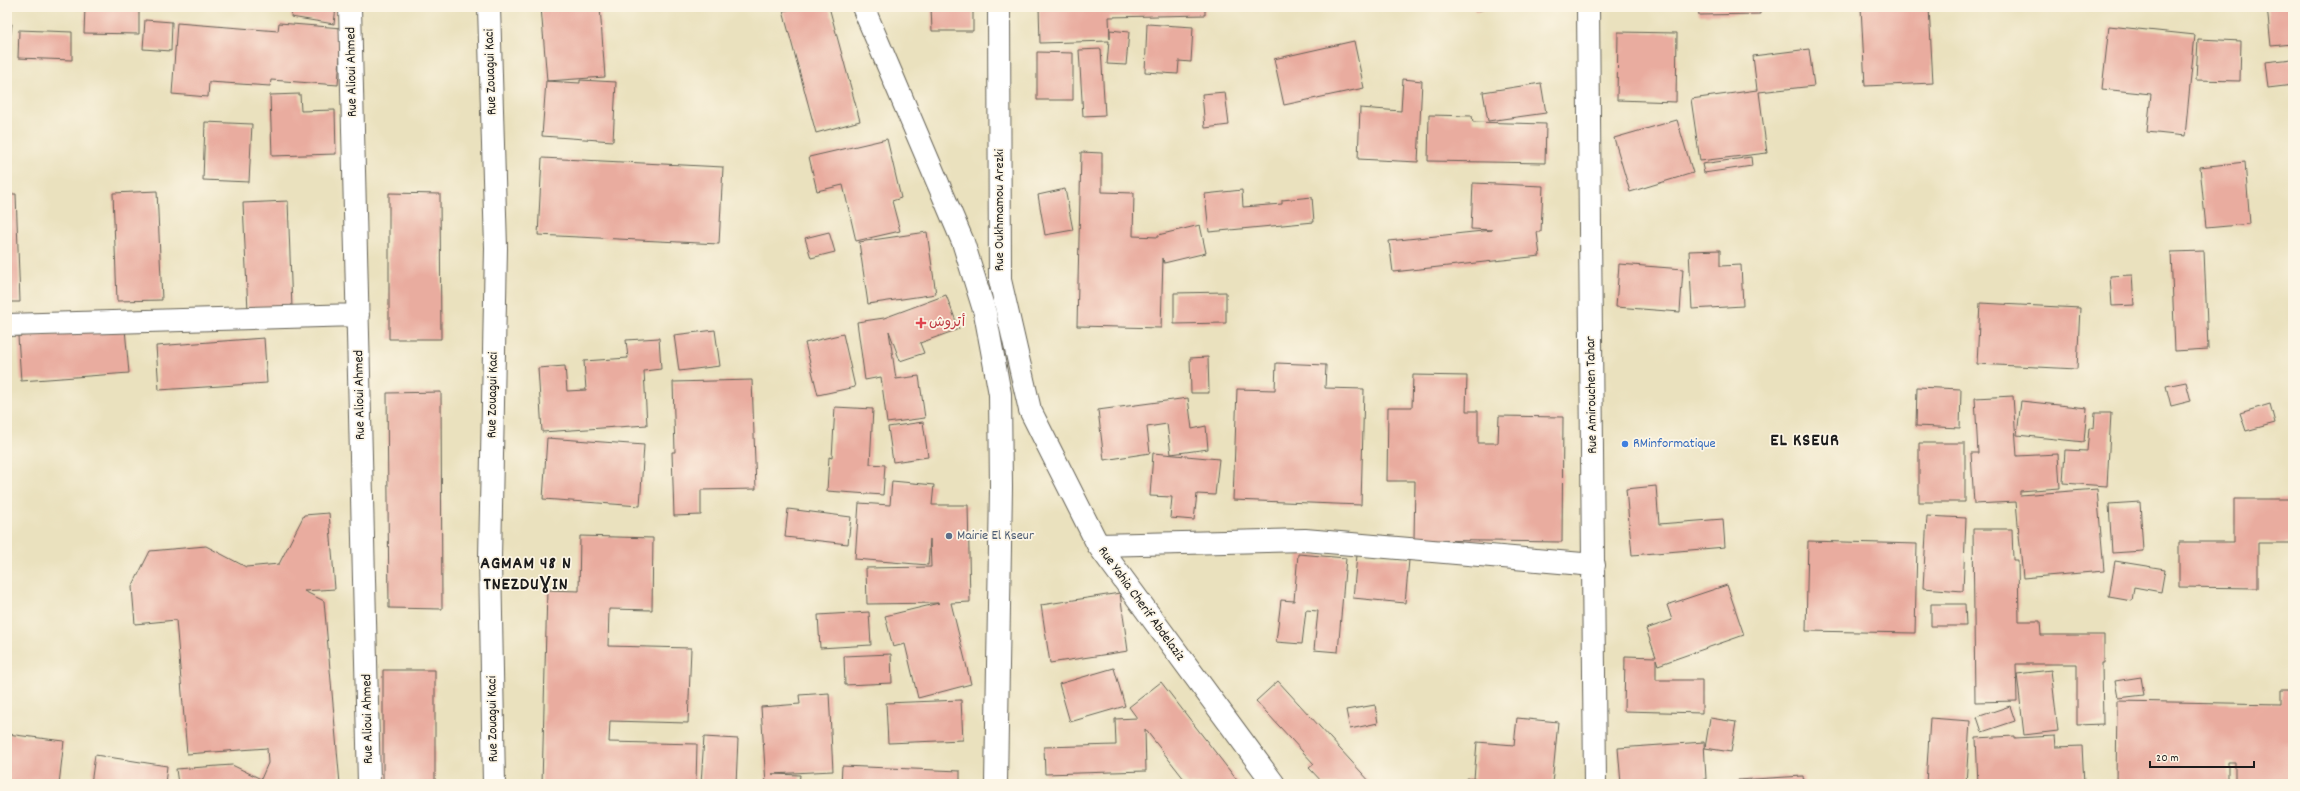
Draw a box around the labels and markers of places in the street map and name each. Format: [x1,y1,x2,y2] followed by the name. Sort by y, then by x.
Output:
[929,313,966,333] place label: أتروش
[916,318,926,328] marker: أتروش
[1633,434,1716,454] place label: RMinformatique
[1620,439,1630,449] marker: RMinformatique
[957,526,1035,546] place label: Mairie El Kseur
[944,531,954,541] marker: Mairie El Kseur

